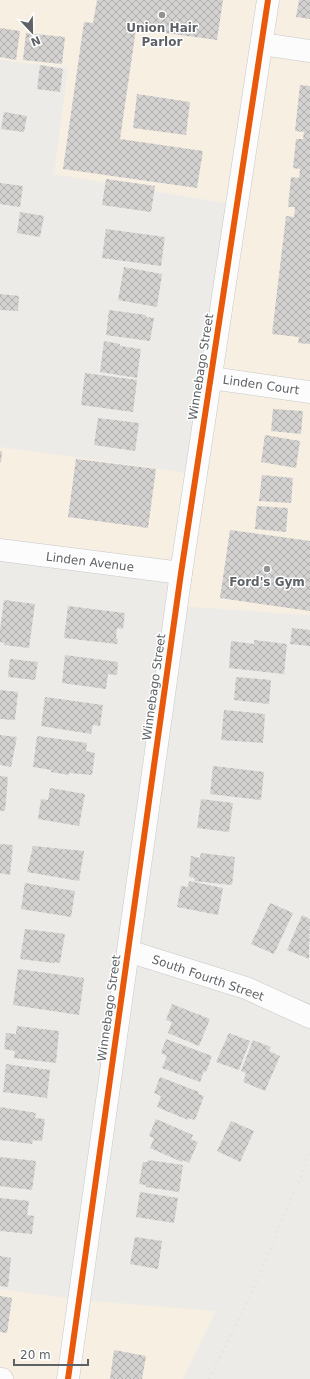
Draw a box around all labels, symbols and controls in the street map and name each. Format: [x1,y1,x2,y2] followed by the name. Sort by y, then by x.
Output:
[157,10,167,20] marker: Union Hair Parlor
[12,12,52,52] north arrow
[126,21,198,49] place label: Union Hair Parlor
[29,33,42,49] text: N
[186,312,216,421] street label: Winnebago Street
[222,373,300,397] street label: Linden Court
[45,550,135,574] street label: Linden Avenue
[262,564,272,574] marker: Ford's Gym
[229,575,305,589] place label: Ford's Gym
[140,632,168,741] street label: Winnebago Street
[150,952,266,1004] street label: South Fourth Street
[95,953,123,1062] street label: Winnebago Street
[14,1341,88,1367] scale bar
[20,1348,51,1362] text: 20 m

